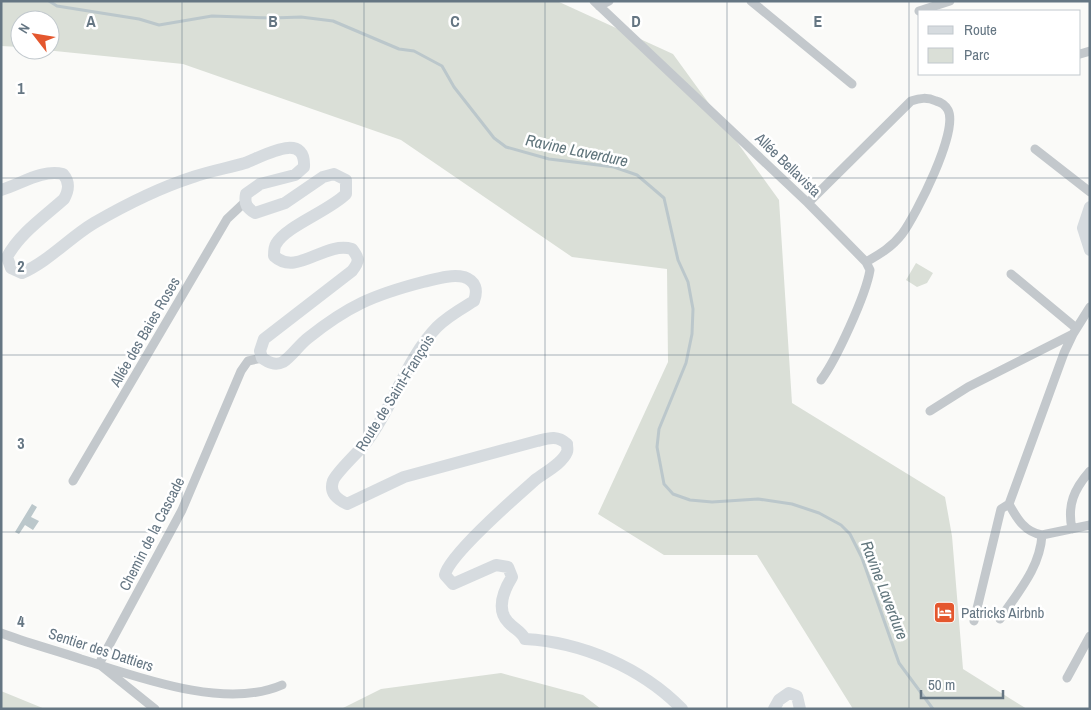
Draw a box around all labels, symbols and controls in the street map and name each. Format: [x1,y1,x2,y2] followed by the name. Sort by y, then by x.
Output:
[10,10,60,60] north arrow
[86,10,96,32] text: A
[268,10,278,32] text: B
[450,10,460,32] text: C
[631,10,641,32] text: D
[814,10,823,32] text: E
[918,10,1081,75] legend
[964,19,997,40] text: Route
[14,20,34,36] text: N
[964,44,989,65] text: Parc
[17,77,25,99] text: 1
[750,127,826,202] street label: Allée Bellavista
[524,128,630,172] water label: Ravine Laverdure
[17,255,25,277] text: 2
[104,273,185,391] street label: Allée des Baies Roses
[350,330,439,455] street label: Route de Saint-François
[17,432,25,454] text: 3
[114,473,189,594] street label: Chemin de la Cascade
[856,537,914,643] water label: Ravine Laverdure
[933,601,957,625] hotel icon: Patricks Airbnb
[961,602,1045,623] place label: Patricks Airbnb
[17,610,25,632] text: 4
[46,623,156,676] street label: Sentier des Dattiers
[921,668,1004,700] scale bar
[928,674,955,695] text: 50 m

